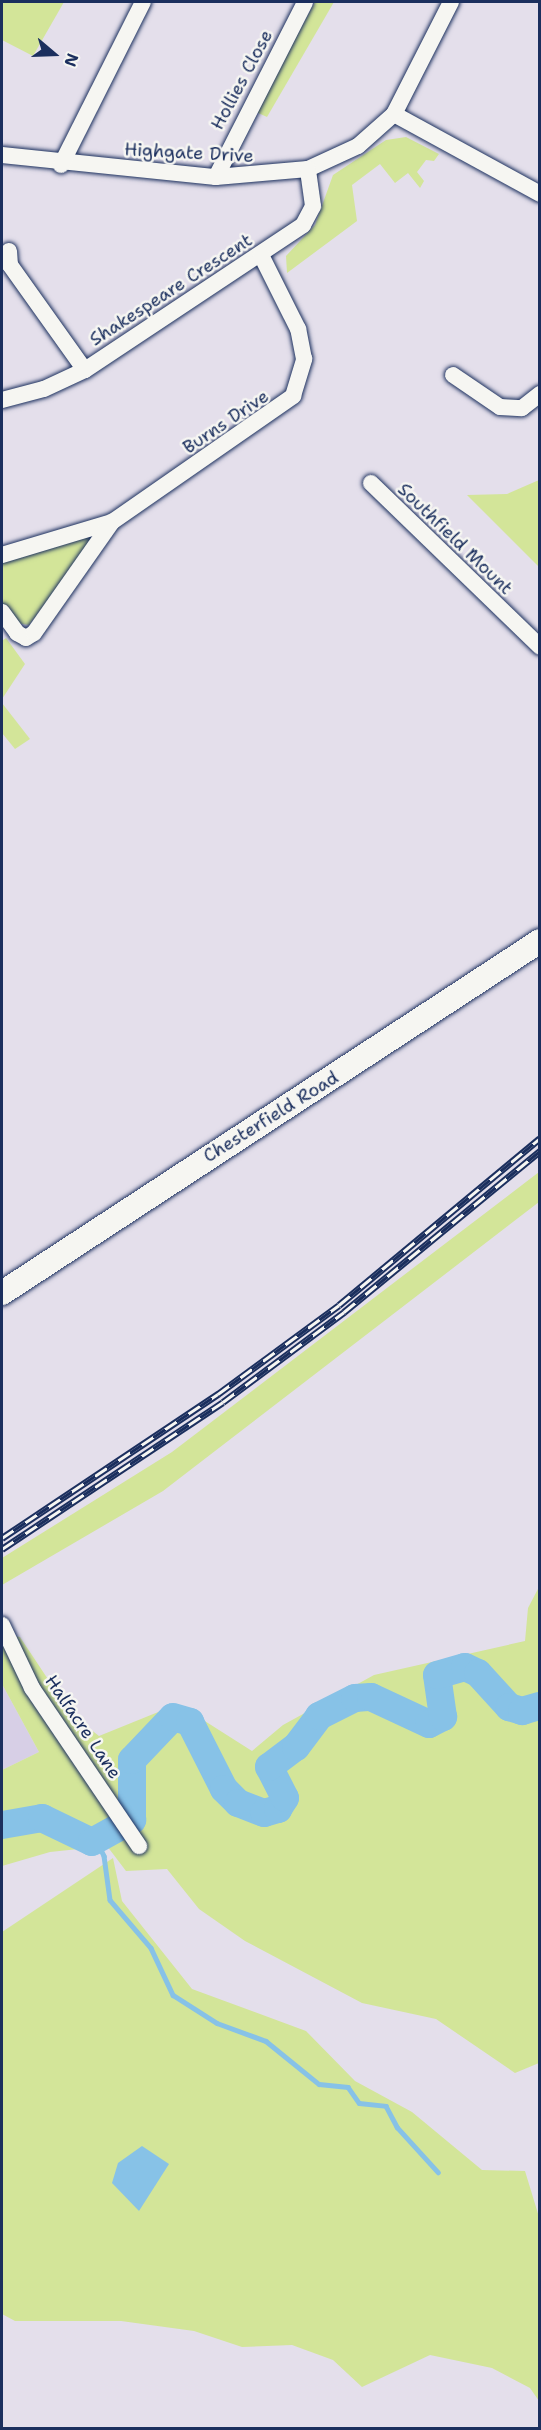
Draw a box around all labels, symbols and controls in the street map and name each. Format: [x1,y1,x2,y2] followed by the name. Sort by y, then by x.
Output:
[24,24,84,84] north arrow
[207,26,277,134] street label: Hollies Close
[59,51,83,69] text: N
[124,139,254,167] street label: Highgate Drive
[86,229,256,351] street label: Shakespeare Crescent
[179,385,273,459] street label: Burns Drive
[393,479,517,599] street label: Southfield Mount
[199,1067,343,1167] street label: Chesterfield Road
[40,1671,126,1783] street label: Halfacre Lane

